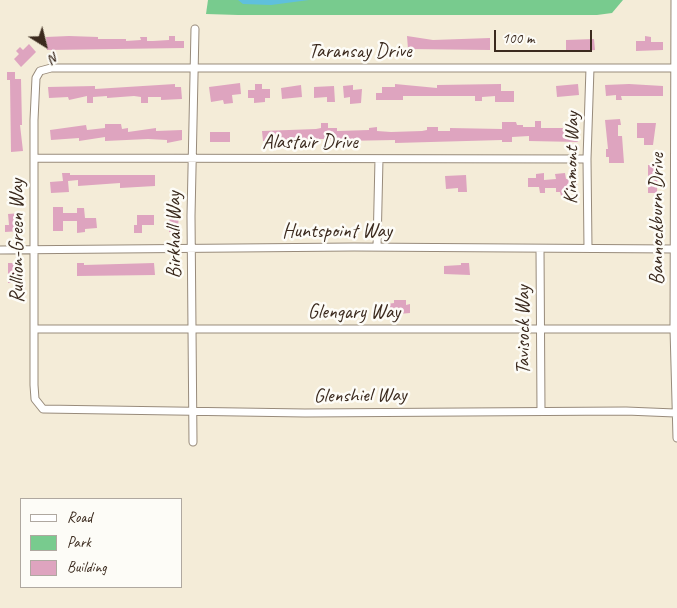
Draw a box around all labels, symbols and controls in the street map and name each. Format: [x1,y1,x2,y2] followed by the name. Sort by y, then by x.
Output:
[20,20,70,70] north arrow
[497,20,594,52] scale bar
[502,29,534,48] text: 100 m
[309,40,411,64] street label: Taransay Drive
[46,48,63,67] text: N
[559,112,585,204] street label: Kinmont Way
[262,131,358,155] street label: Alastair Drive
[646,153,670,285] street label: Bannockburn Drive
[6,179,30,303] street label: Rullion-Green Way
[163,191,187,279] street label: Birkhall Way
[282,220,392,244] street label: Huntspoint Way
[512,285,536,375] street label: Tavisock Way
[308,301,400,325] street label: Glengary Way
[313,383,407,409] street label: Glenshiel Way
[20,498,182,588] legend
[67,508,92,527] text: Road
[67,533,91,552] text: Park
[67,558,106,577] text: Building

